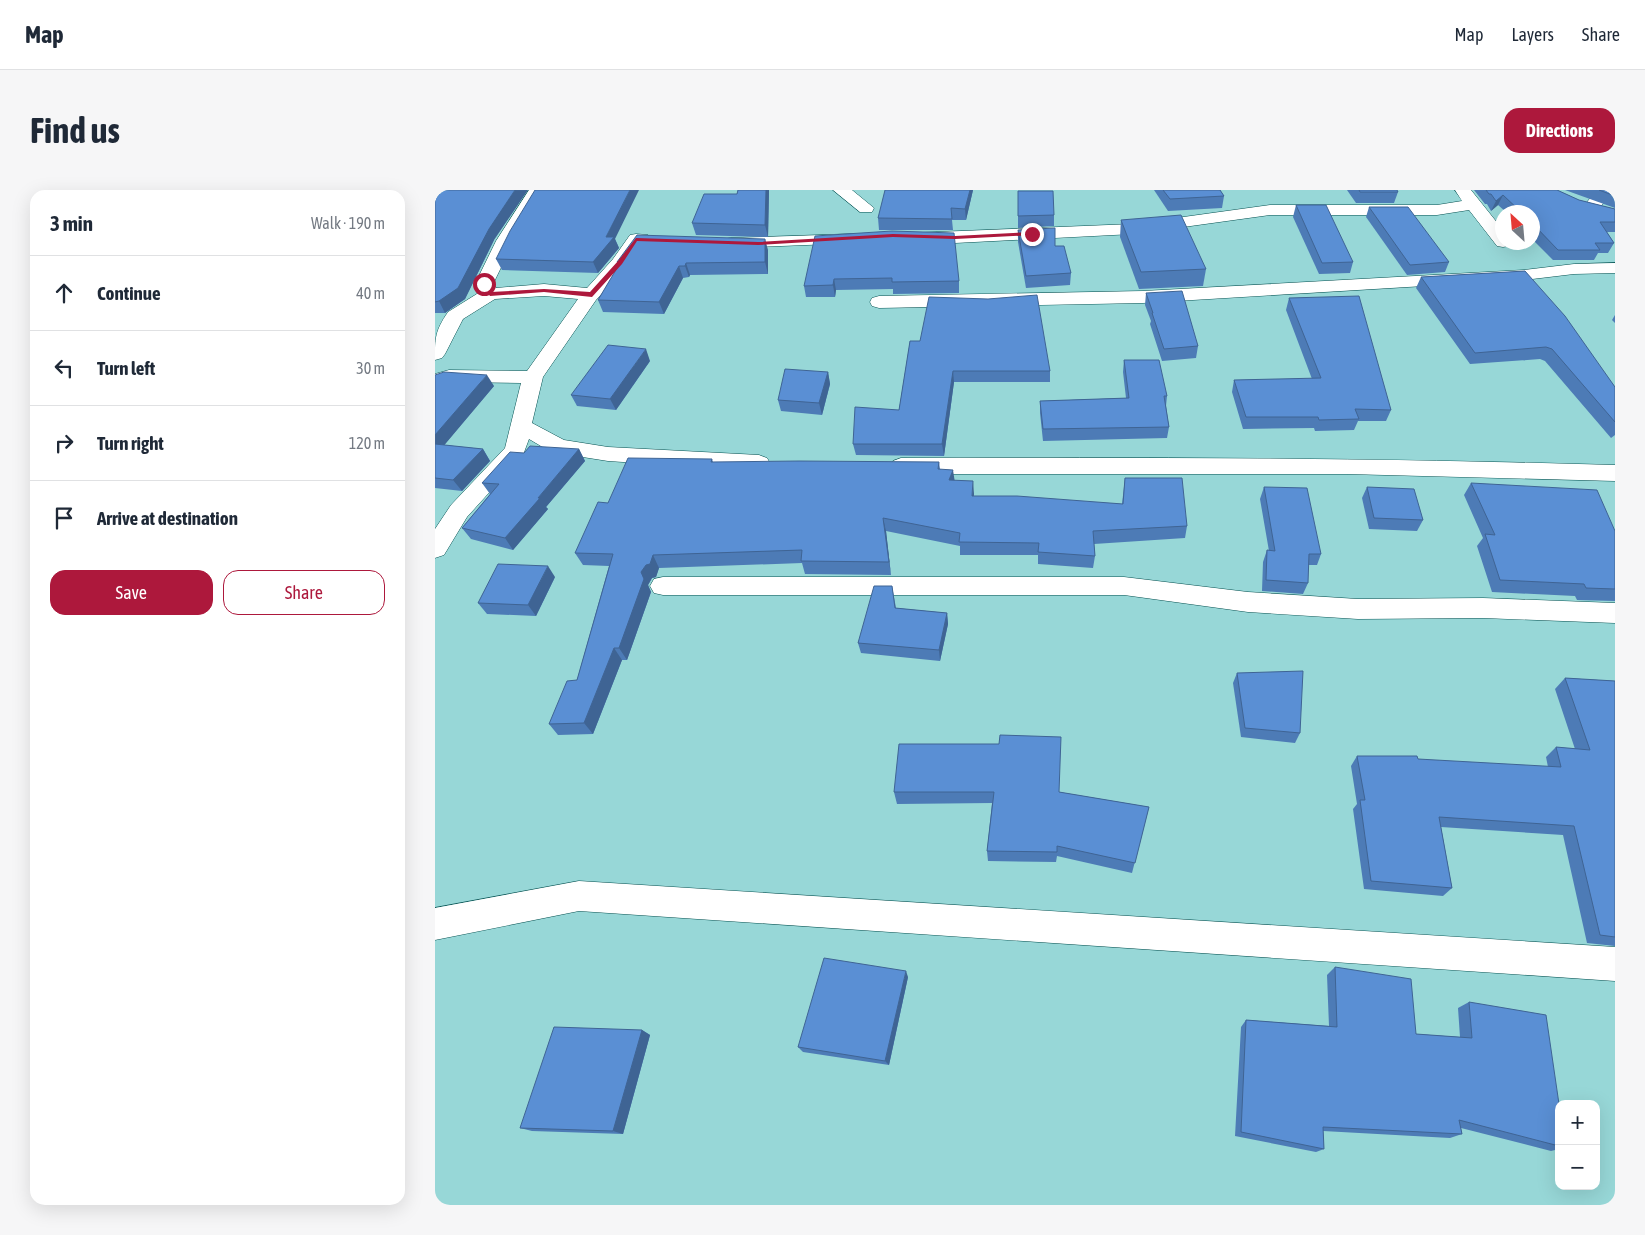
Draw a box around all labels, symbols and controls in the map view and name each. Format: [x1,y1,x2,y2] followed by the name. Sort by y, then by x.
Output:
[25,21,64,48] text: Map
[1454,24,1483,45] text: Map
[1511,24,1554,45] text: Layers
[1582,24,1620,45] text: Share
[1504,108,1615,153] button: Directions
[30,110,120,150] text: Find us
[1495,205,1540,250] north arrow
[50,211,93,235] text: 3 min
[311,214,385,232] text: Walk · 190 m
[1021,223,1044,246] route end
[473,273,496,296] route start
[50,279,78,307] icon: ahead
[97,282,161,304] text: Continue
[356,284,385,302] text: 40 m
[50,354,78,382] icon: left
[97,357,155,379] text: Turn left
[356,359,385,377] text: 30 m
[50,429,78,457] icon: right
[97,432,164,454] text: Turn right
[349,434,385,452] text: 120 m
[50,504,78,532] icon: arrive
[97,507,238,529] text: Arrive at destination
[50,570,213,615] button: Save
[223,570,385,615] button: Share
[1555,1100,1600,1190] map controls
[1555,1100,1600,1145] button: +
[1555,1145,1600,1190] button: −

